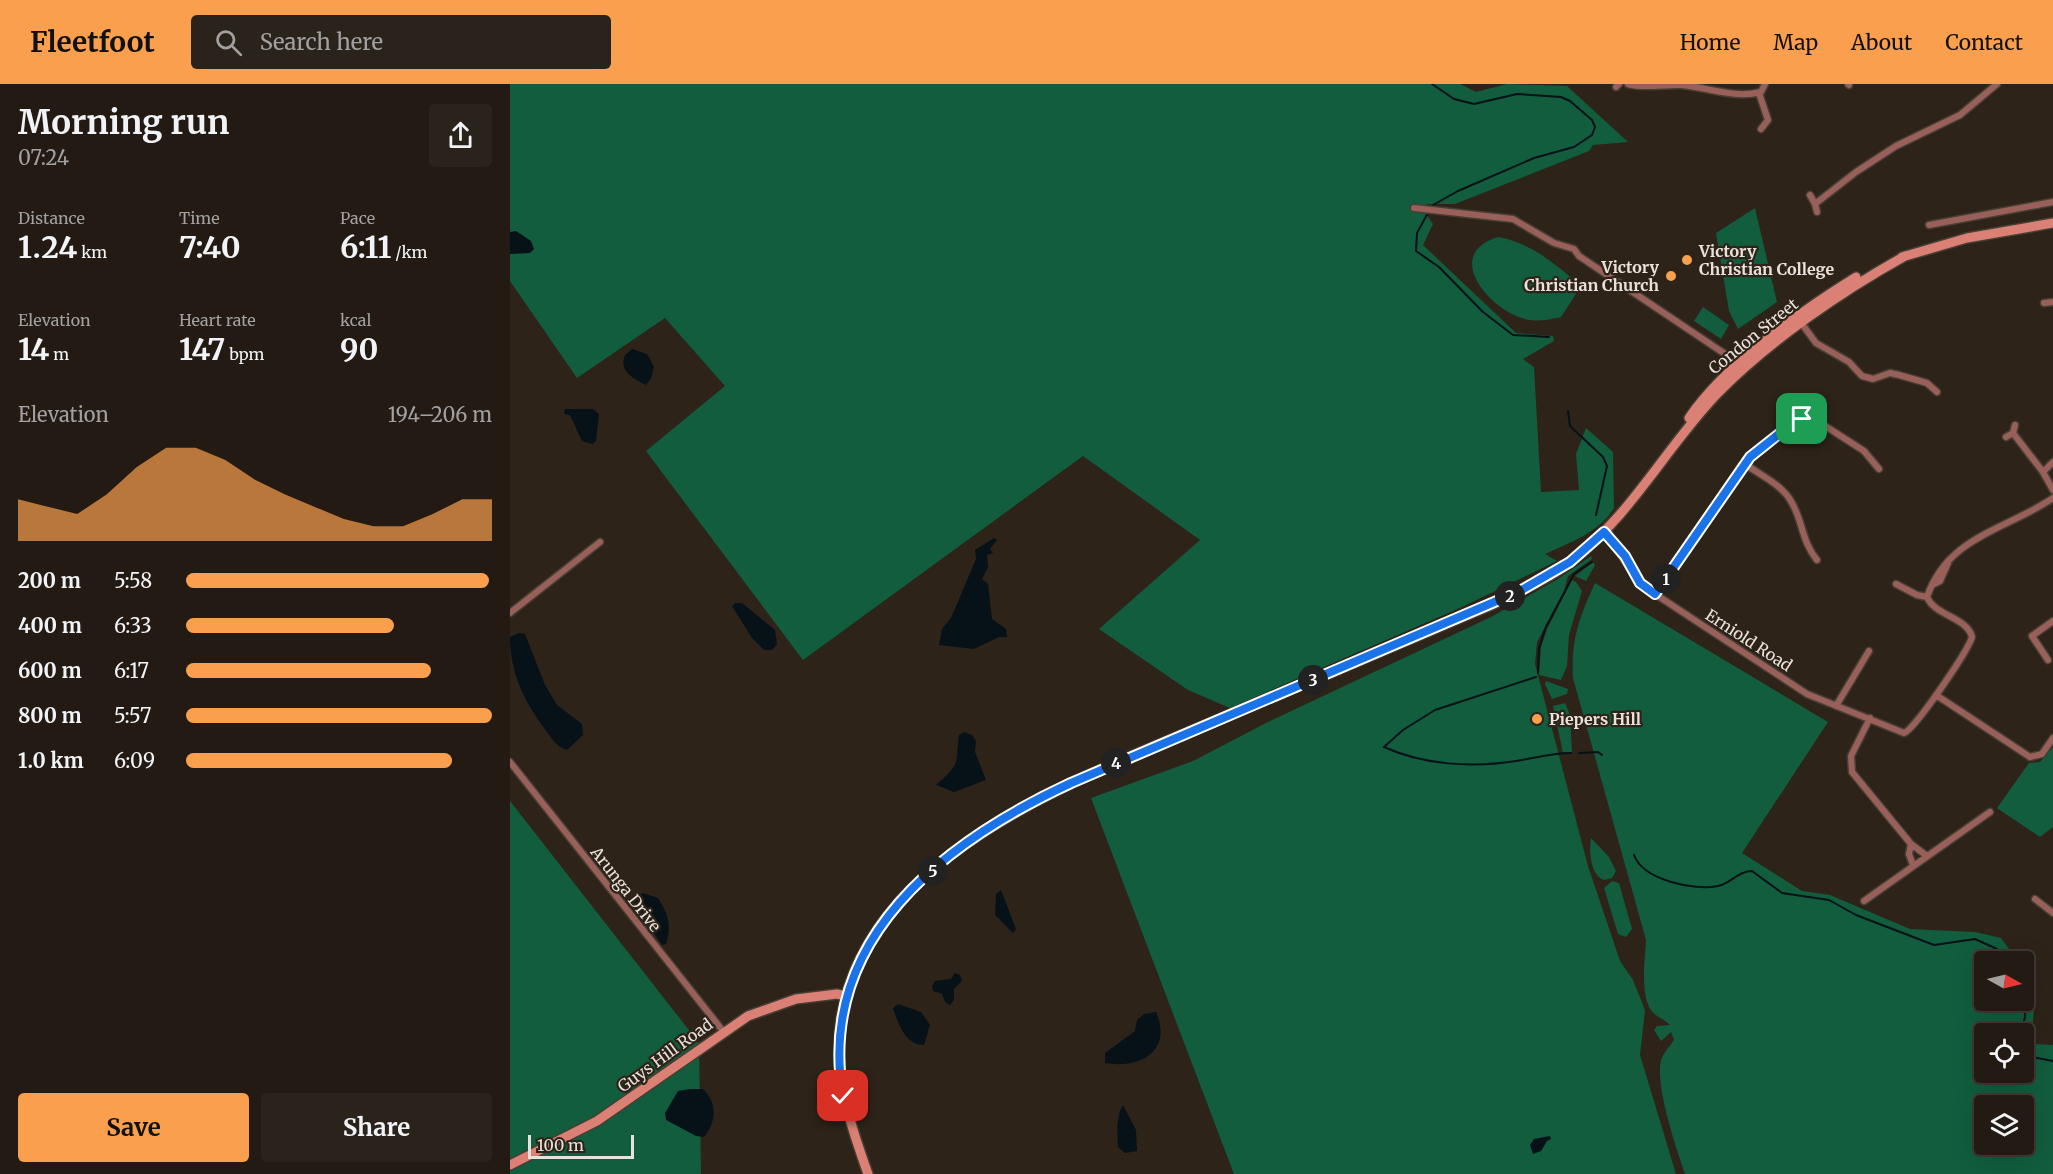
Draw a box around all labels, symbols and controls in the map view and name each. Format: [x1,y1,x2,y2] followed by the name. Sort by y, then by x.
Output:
[191,15,611,69] search box
[30,24,155,60] text: Fleetfoot
[212,26,245,59] icon: search
[260,28,383,56] text: Search here
[1680,29,1740,56] text: Home
[1773,29,1818,56] text: Map
[1851,29,1912,56] text: About
[1945,29,2023,56] text: Contact
[18,102,229,143] text: Morning run
[429,104,492,167] button: share
[18,145,69,170] text: 07:24
[18,208,85,228] text: Distance
[179,208,220,228] text: Time
[340,208,375,228] text: Pace
[18,228,77,266] text: 1.24
[179,228,241,266] text: 7:40
[340,228,391,266] text: 6:11
[1698,241,1834,279] place label: Victory Christian College
[77,242,107,262] text: km
[391,242,427,262] text: /km
[1680,253,1694,267] marker: Victory Christian College
[1524,257,1660,295] place label: Victory Christian Church
[1664,269,1678,283] marker: Victory Christian Church
[1704,293,1802,378] street label: Condon Street
[18,310,91,330] text: Elevation
[179,310,256,330] text: Heart rate
[340,310,371,330] text: kcal
[18,330,49,368] text: 14
[179,330,225,368] text: 147
[340,330,378,368] text: 90
[49,344,69,364] text: m
[225,344,264,364] text: bpm
[1776,393,1827,444] pin
[18,402,109,427] text: Elevation
[388,402,492,427] text: 194–206 m
[1785,402,1818,435] icon: arrive
[1651,564,1681,594] pin: 1
[18,568,81,593] text: 200 m
[114,568,152,593] text: 5:58
[1662,569,1670,589] text: 1
[1495,581,1525,611] pin: 2
[1505,586,1515,606] text: 2
[1702,605,1796,676] street label: Erniold Road
[18,613,82,638] text: 400 m
[114,613,152,638] text: 6:33
[18,658,82,683] text: 600 m
[114,658,149,683] text: 6:17
[1298,665,1328,695] pin: 3
[1308,670,1318,690] text: 3
[18,703,82,728] text: 800 m
[114,703,151,728] text: 5:57
[1549,709,1641,729] place label: Piepers Hill
[1530,712,1544,726] marker: Piepers Hill
[18,748,84,773] text: 1.0 km
[114,748,155,773] text: 6:09
[1101,748,1131,778] pin: 4
[1111,753,1121,773] text: 4
[586,842,665,936] street label: Arunga Drive
[918,856,948,886] pin: 5
[928,861,938,881] text: 5
[1974,951,2034,1011] north arrow
[1974,951,2034,1155] map controls
[614,1014,717,1096] street label: Guys Hill Road
[1974,1023,2034,1083] button: locate
[817,1070,868,1121] pin
[826,1079,859,1112] icon: check
[18,1093,249,1162] button: Save
[261,1093,492,1162] button: Share
[1974,1095,2034,1155] button: layers
[528,1132,634,1160] scale bar
[537,1135,584,1155] text: 100 m

